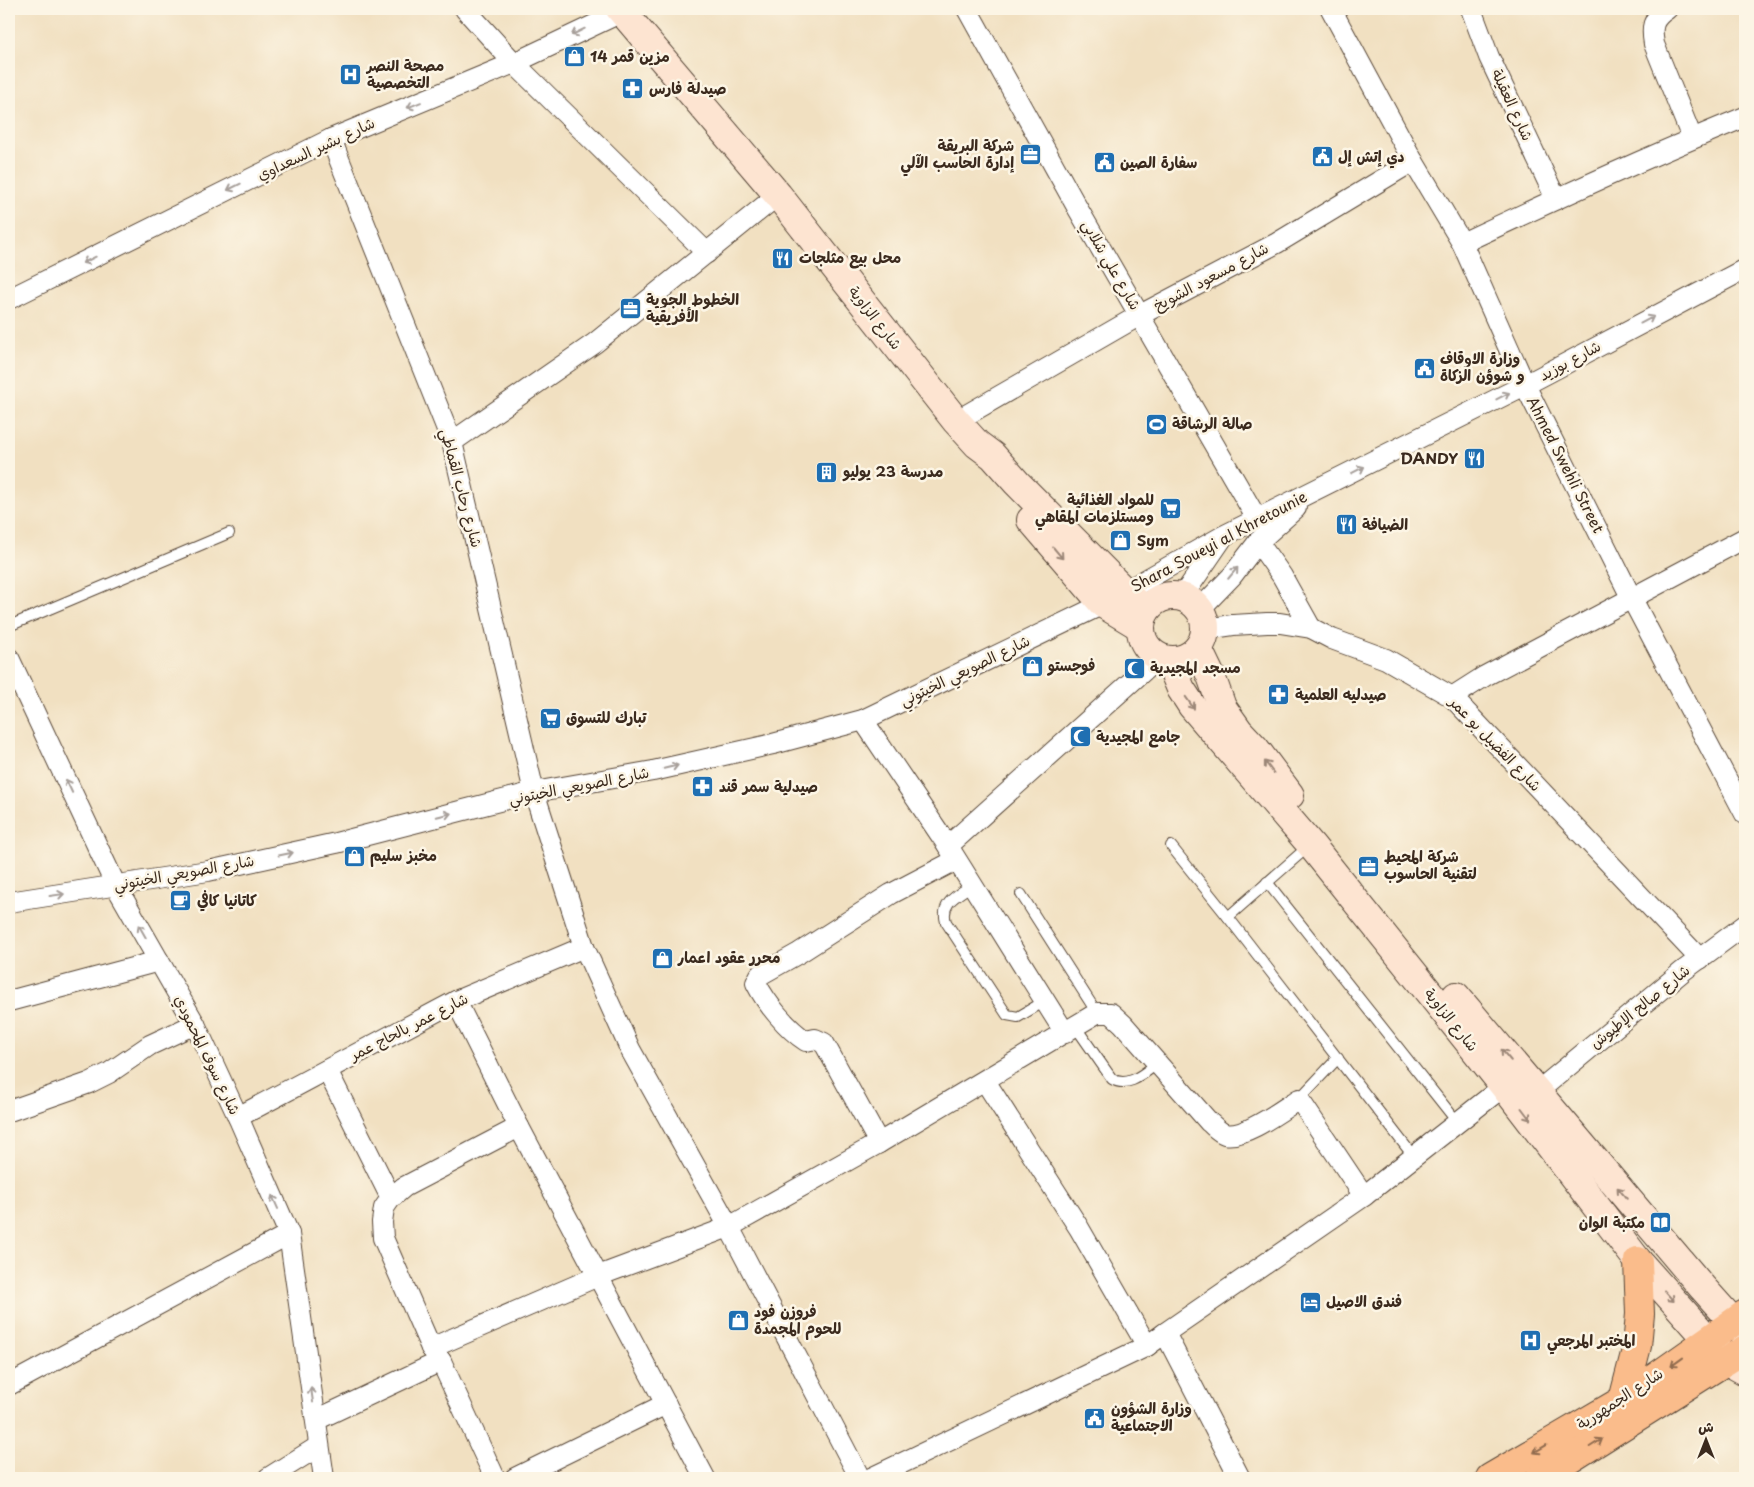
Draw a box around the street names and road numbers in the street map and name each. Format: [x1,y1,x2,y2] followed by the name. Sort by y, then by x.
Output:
[1487,65,1540,144] street label: شارع العقيلة
[253,110,379,186] street label: شارع بشير السعداوي
[1074,215,1148,315] street label: شارع علي شلابي
[1149,236,1272,316] street label: شارع مسعود الشويخ
[844,280,908,354] street label: شارع الزاوية
[1534,334,1604,386] street label: شارع بوزيد
[1522,392,1611,537] street label: Ahmed Swehli Street
[433,426,489,550] street label: شارع رحاب القماطي
[1126,484,1311,597] street label: Shara Soueyi al Khretounie
[895,628,1035,714] street label: شارع الصويعي الخيتوني
[1443,689,1548,796] street label: شارع الفضيل بو عمر
[507,760,651,812] street label: شارع الصويعي الخيتوني
[112,848,256,898] street label: شارع الصويعي الخيتوني
[1584,958,1694,1053] street label: شارع صالح الإطيوش
[1420,983,1485,1056] street label: شارع الزاوية
[343,986,472,1066] street label: شارع عمر بالحاج عمر
[169,991,247,1118] street label: شارع سوف المحمودي
[1571,1361,1667,1434] street label: شارع الجمهورية

